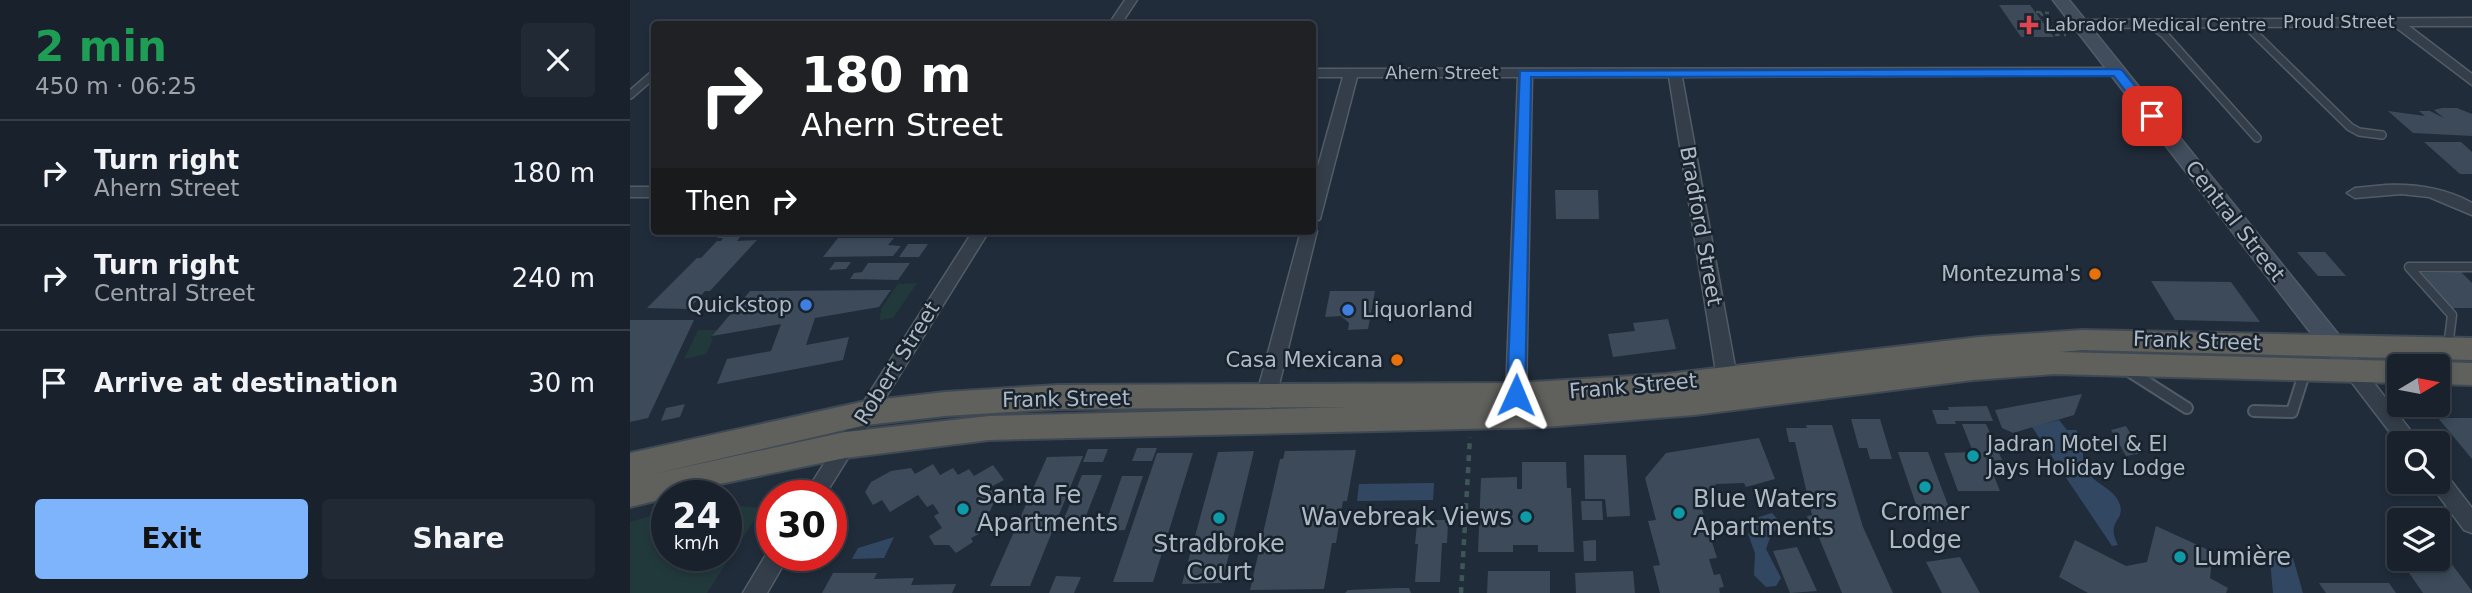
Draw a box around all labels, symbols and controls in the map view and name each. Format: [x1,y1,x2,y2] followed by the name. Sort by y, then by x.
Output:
[2283,11,2395,32] street label: Proud Street
[2045,14,2266,35] place label: Labrador Medical Centre
[2019,15,2039,35] marker: Labrador Medical Centre
[35,22,167,71] text: 2 min
[521,23,595,97] button: close
[801,47,971,104] text: 180 m
[686,49,777,140] icon: right
[1385,62,1499,83] street label: Ahern Street
[35,73,197,99] text: 450 m · 06:25
[2122,86,2182,146] pin
[2133,97,2171,135] icon: arrive
[801,106,1003,144] text: Ahern Street
[1675,144,1727,308] street label: Bradford Street
[94,145,239,175] text: Turn right
[35,154,73,192] icon: right
[2180,156,2290,286] street label: Central Street
[512,158,595,188] text: 180 m
[94,175,239,201] text: Ahern Street
[765,182,803,220] icon: right
[686,186,751,216] text: Then
[94,250,239,280] text: Turn right
[35,259,73,297] icon: right
[1941,262,2081,286] place label: Montezuma's
[512,263,595,293] text: 240 m
[2087,266,2103,282] marker: Montezuma's
[94,280,255,306] text: Central Street
[687,293,792,317] place label: Quickstop
[798,297,814,313] marker: Quickstop
[850,297,944,429] street label: Robert Street
[1362,298,1473,322] place label: Liquorland
[1340,302,1356,318] marker: Liquorland
[2133,327,2261,355] street label: Frank Street
[1225,348,1383,372] place label: Casa Mexicana
[1389,352,1405,368] marker: Casa Mexicana
[2387,354,2450,416] north arrow
[2387,354,2450,571] map controls
[1479,358,1553,432] position arrow
[35,364,73,402] icon: arrive
[94,368,398,398] text: Arrive at destination
[528,368,595,398] text: 30 m
[1568,368,1698,404] street label: Frank Street
[1002,386,1130,412] street label: Frank Street
[2387,431,2450,494] button: search
[1985,432,2185,480] place label: Jadran Motel & El Jays Holiday Lodge
[1965,448,1981,464] marker: Jadran Motel & El Jays Holiday Lodge
[1917,479,1933,495] marker: Cromer Lodge
[756,480,847,571] speed limit sign: 30
[977,481,1118,537] place label: Santa Fe Apartments
[1693,485,1837,541] place label: Blue Waters Apartments
[672,496,721,536] text: 24
[1881,498,1970,554] place label: Cromer Lodge
[35,499,308,579] button: Exit
[322,499,595,579] button: Share
[955,501,971,517] marker: Santa Fe Apartments
[1301,503,1512,531] place label: Wavebreak Views
[1671,505,1687,521] marker: Blue Waters Apartments
[2387,508,2450,571] button: layers
[1518,509,1534,525] marker: Wavebreak Views
[1211,510,1227,526] marker: Stradbroke Court
[1153,530,1285,586] place label: Stradbroke Court
[674,532,719,553] text: km/h
[2194,543,2291,571] place label: Lumière
[2172,549,2188,565] marker: Lumière

